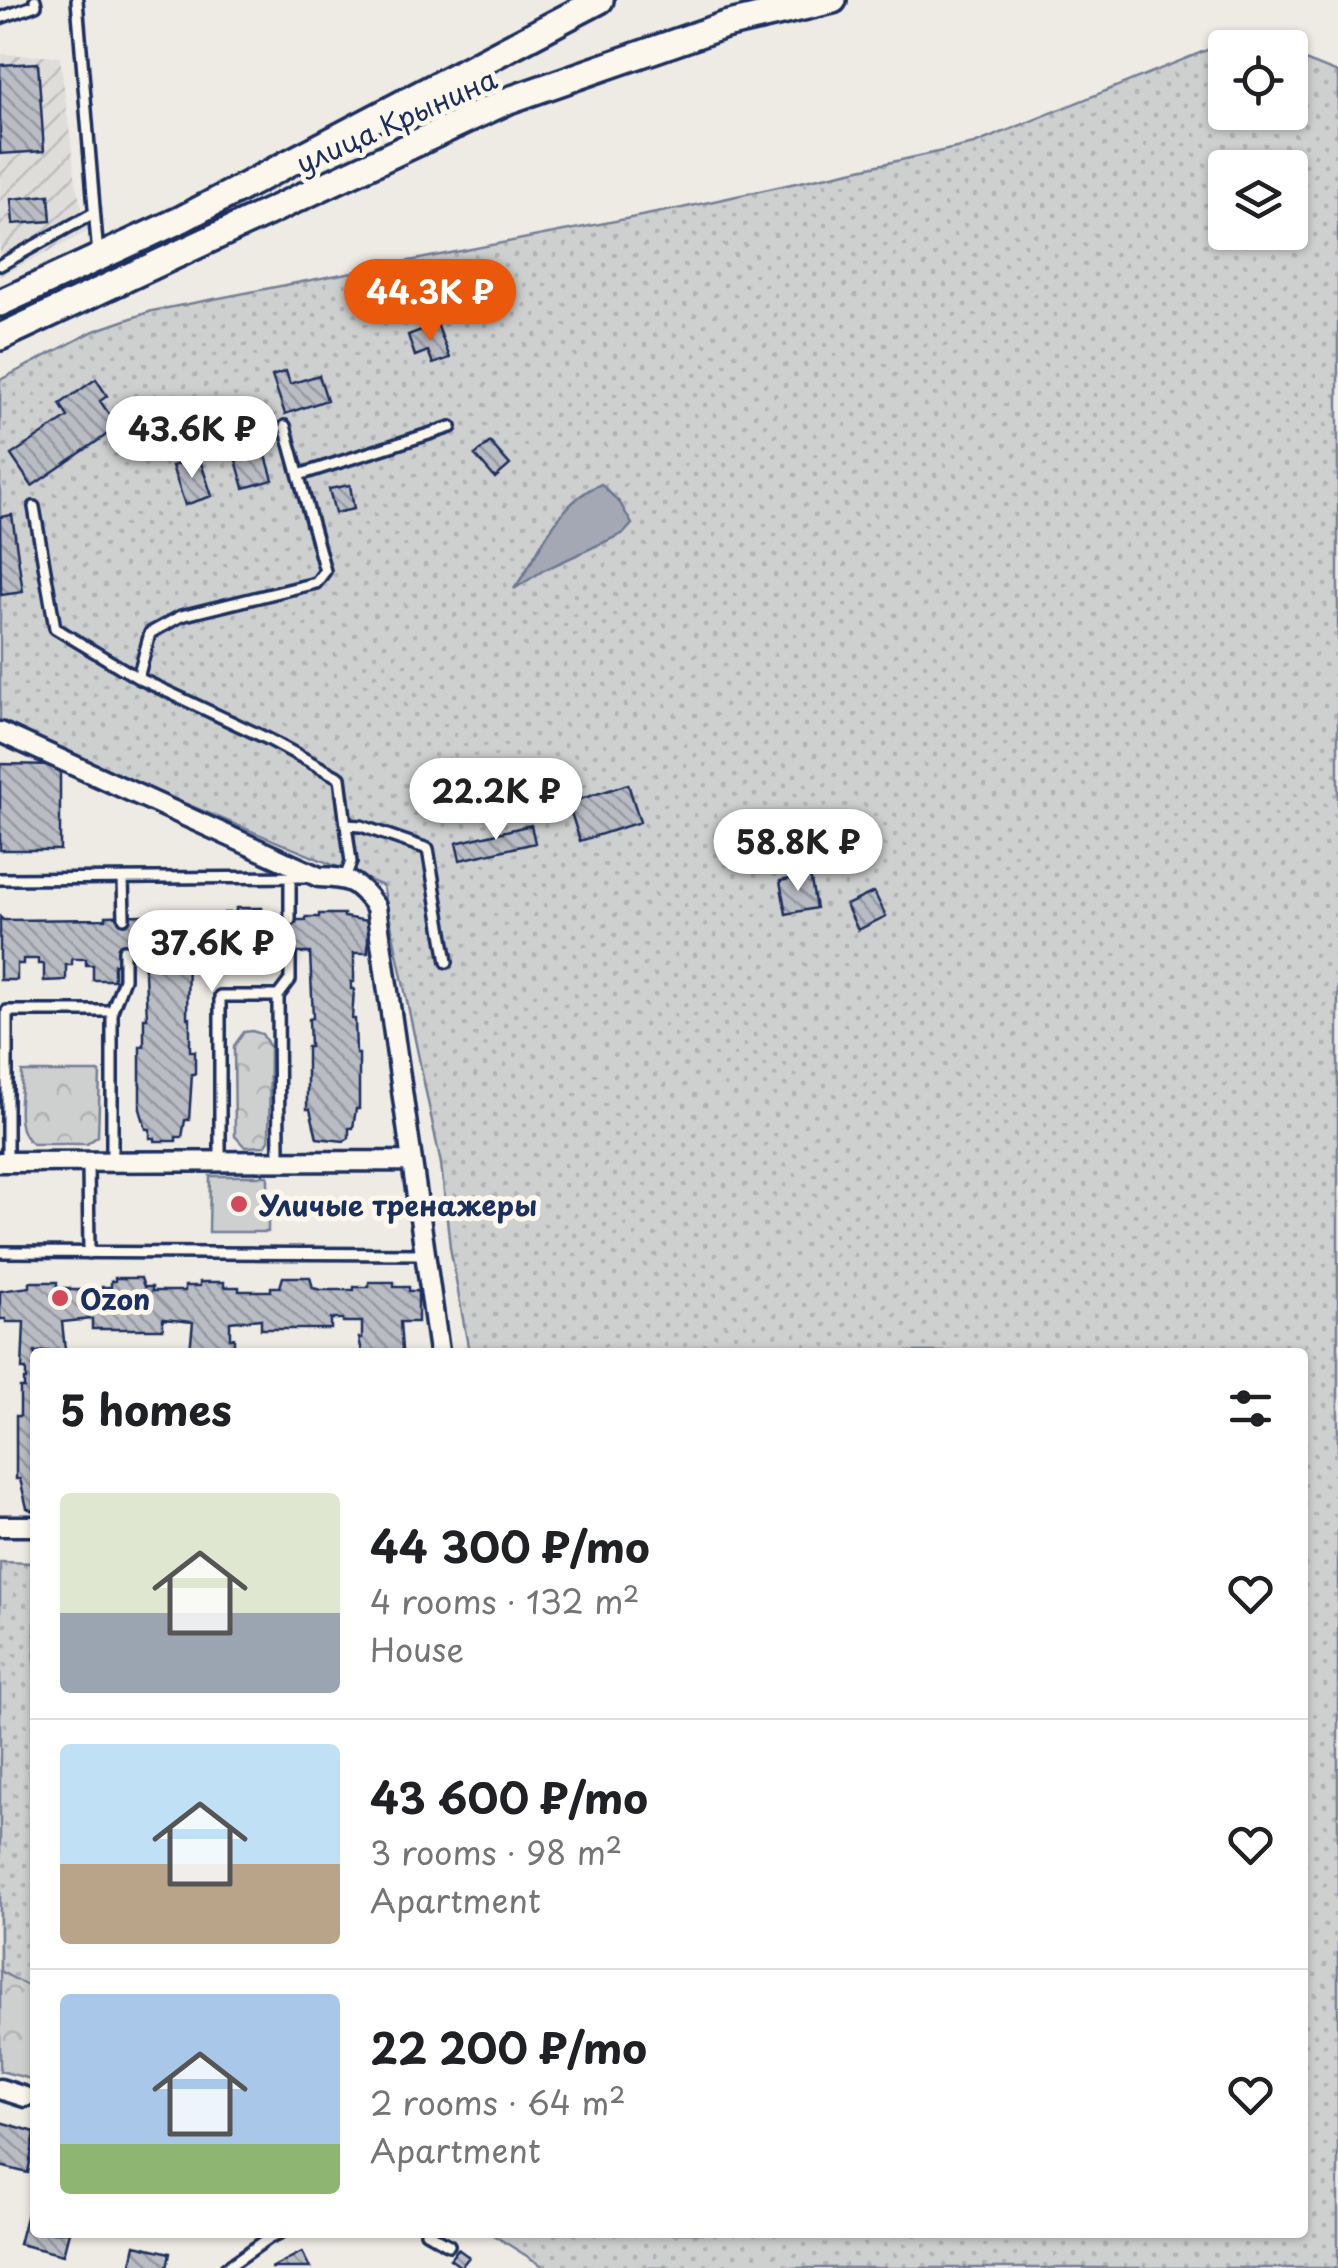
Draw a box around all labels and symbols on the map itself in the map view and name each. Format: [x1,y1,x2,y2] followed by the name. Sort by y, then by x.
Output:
[289,56,504,184] street label: улица Крынина
[338,259,522,344] pin: 44.3K ₽
[100,396,284,481] pin: 43.6K ₽
[404,758,588,843] pin: 22.2K ₽
[706,809,890,894] pin: 58.8K ₽
[120,910,304,995] pin: 37.6K ₽
[258,1183,537,1226] place label: Уличые тренажеры
[228,1193,250,1215] marker: Уличые тренажеры
[80,1277,150,1320] place label: Ozon
[49,1287,71,1309] marker: Ozon

